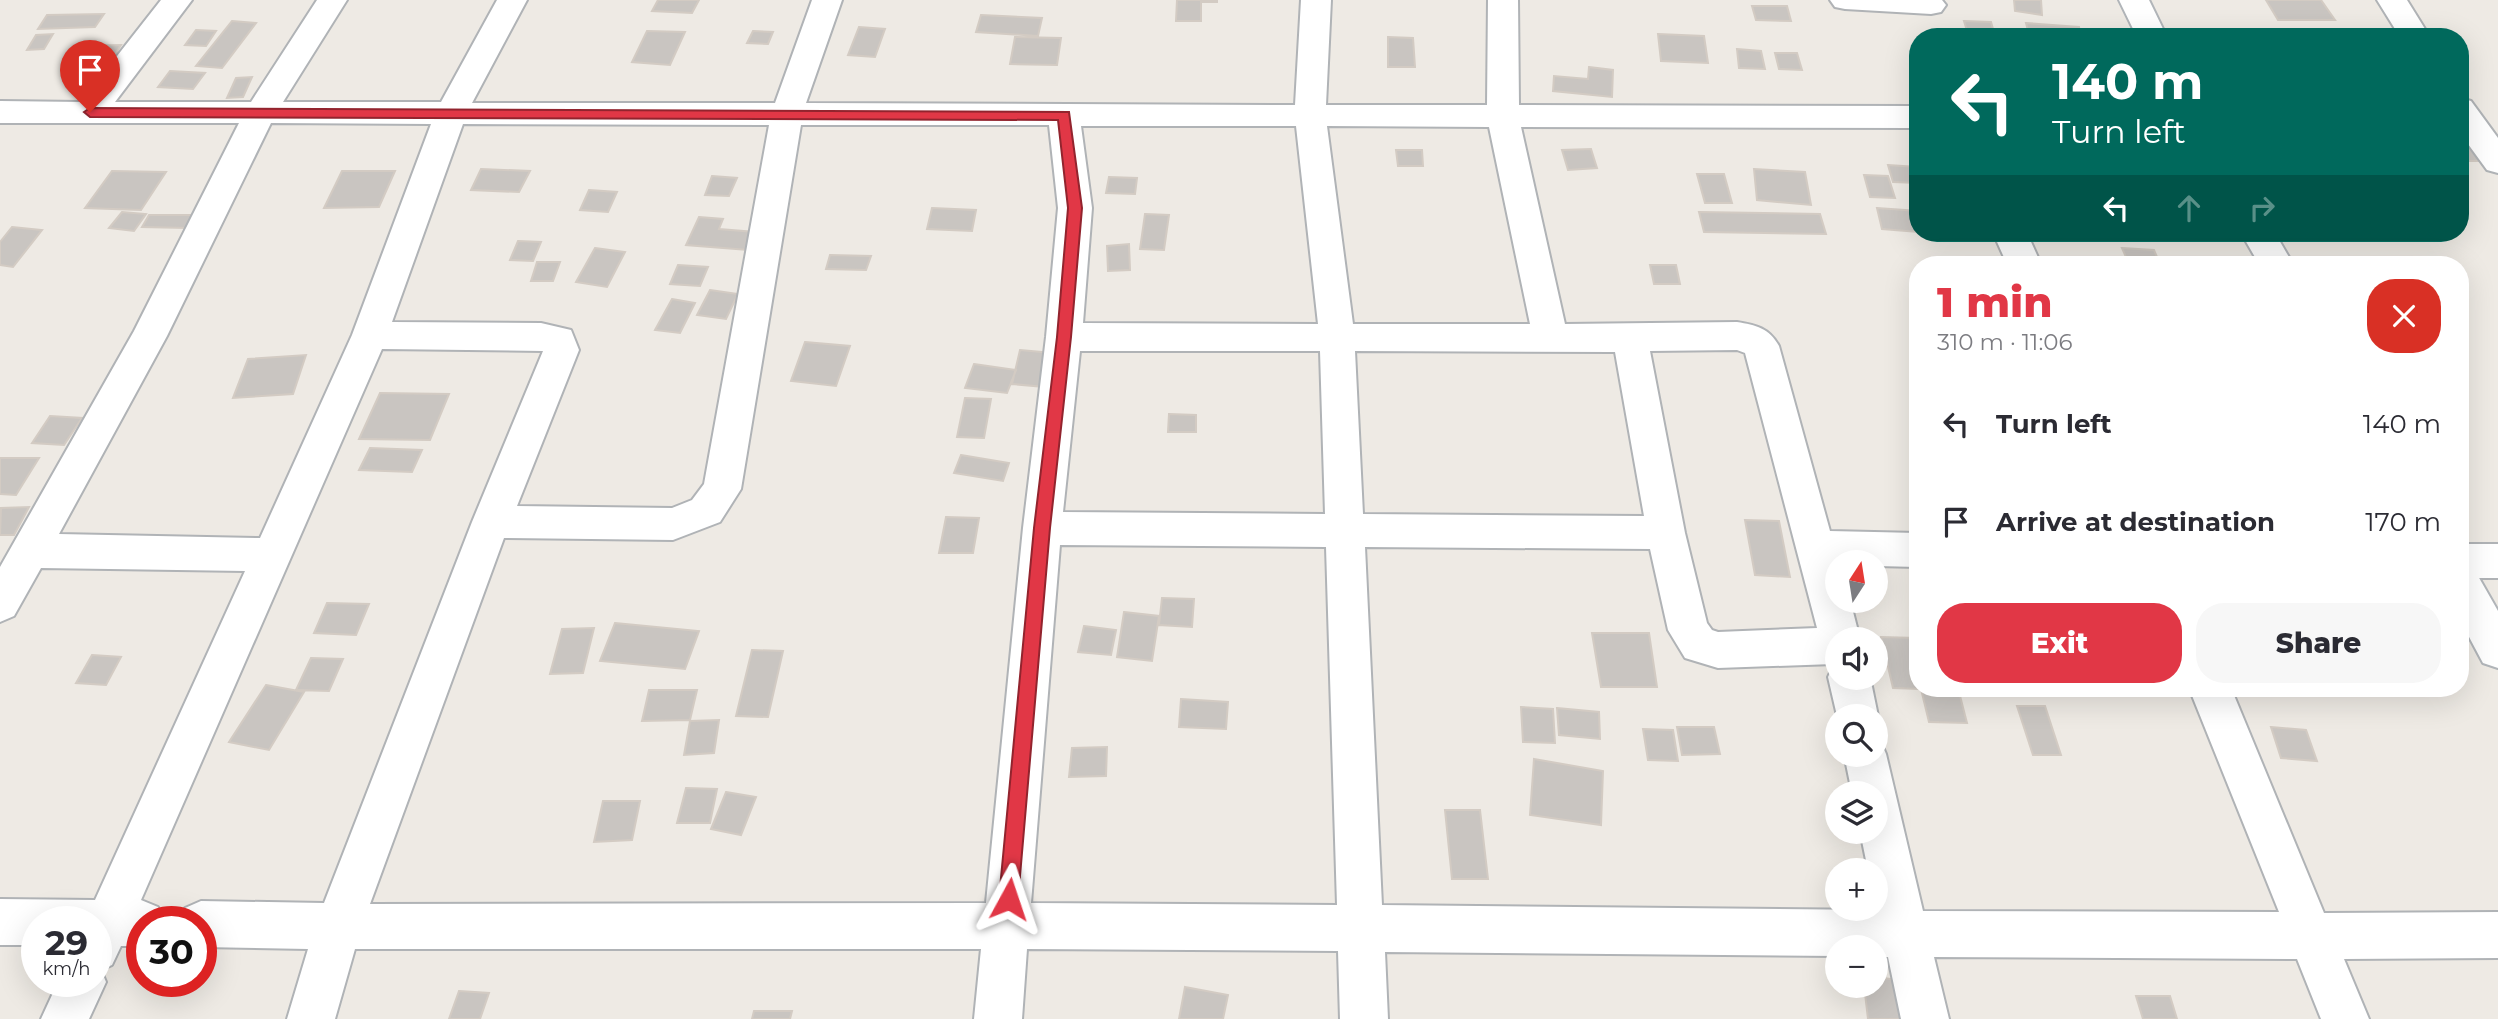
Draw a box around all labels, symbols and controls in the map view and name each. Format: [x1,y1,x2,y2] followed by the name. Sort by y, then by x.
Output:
[60,40,120,112] pin
[71,51,109,89] icon: arrive
[2052,52,2204,111] text: 140 m
[1937,56,2028,147] icon: left
[2052,112,2186,151] text: Turn left
[2097,189,2135,227] icon: left
[2170,189,2208,227] icon: ahead
[2243,189,2281,227] icon: right
[1937,276,2053,328] text: 1 min
[2367,279,2441,353] button: close
[1937,328,2073,356] text: 310 m · 11:06
[1937,405,1975,443] icon: left
[1996,408,2112,440] text: Turn left
[2363,408,2441,440] text: 140 m
[1937,503,1975,541] icon: arrive
[1996,506,2275,538] text: Arrive at destination
[2365,506,2441,538] text: 170 m
[1825,550,1888,612] north arrow
[1825,550,1888,998] map controls
[1937,603,2182,683] button: Exit
[2196,603,2441,683] button: Share
[1825,627,1888,690] button: sound
[1825,704,1888,767] button: search
[1825,781,1888,844] button: layers
[1825,858,1888,921] button: +
[972,862,1046,936] position arrow
[126,906,217,997] speed limit sign: 30
[45,921,88,964] text: 29
[1825,935,1888,998] button: −
[42,958,91,980] text: km/h

